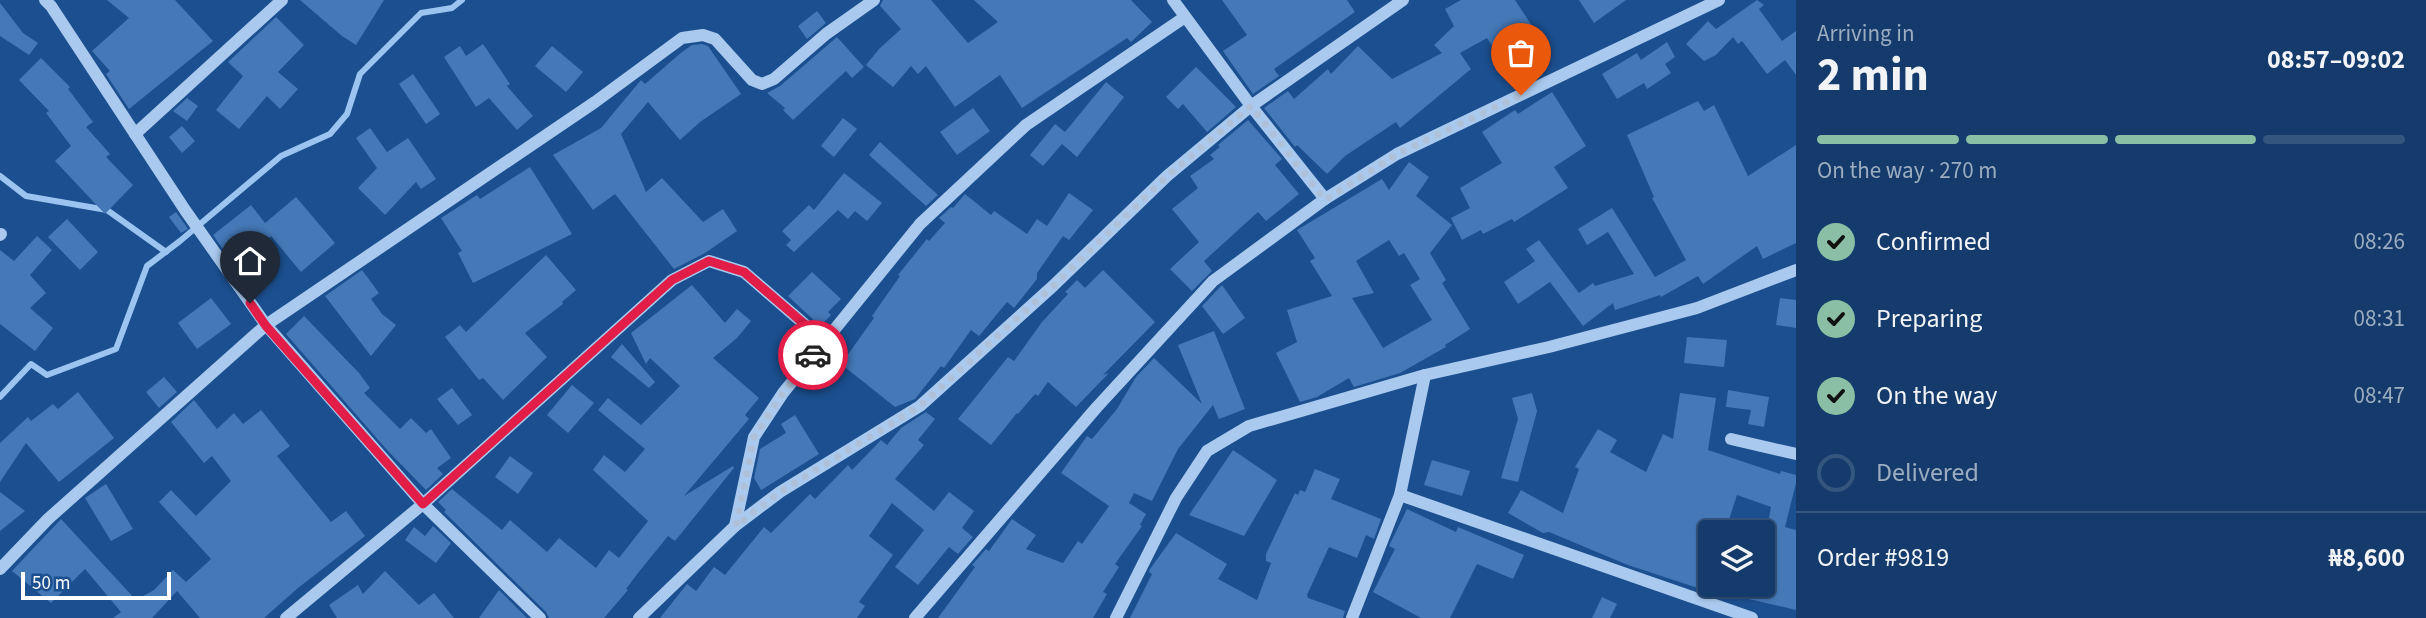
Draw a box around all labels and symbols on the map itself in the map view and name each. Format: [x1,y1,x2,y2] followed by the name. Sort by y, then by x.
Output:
[1491,23,1551,95] pin
[220,231,280,303] pin
[778,320,848,390] courier
[21,569,172,601] scale bar

